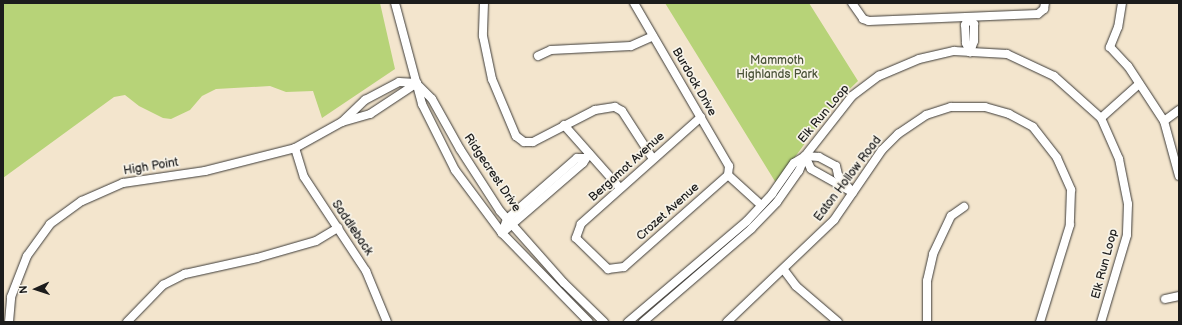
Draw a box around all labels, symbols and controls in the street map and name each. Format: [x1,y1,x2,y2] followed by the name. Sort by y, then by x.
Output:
[669,45,719,119] street label: Burdock Drive
[736,54,818,82] park label: Mammoth Highlands Park
[795,82,853,146] street label: Elk Run Loop
[586,129,668,205] street label: Bergamot Avenue
[461,131,523,215] street label: Ridgecrest Drive
[811,134,885,224] street label: Eaton Hollow Road
[122,156,180,178] street label: High Point
[634,180,702,244] street label: Crozet Avenue
[328,198,376,258] street label: Saddleback
[1089,227,1121,301] street label: Elk Run Loop
[16,269,56,309] north arrow
[17,285,30,294] text: N

